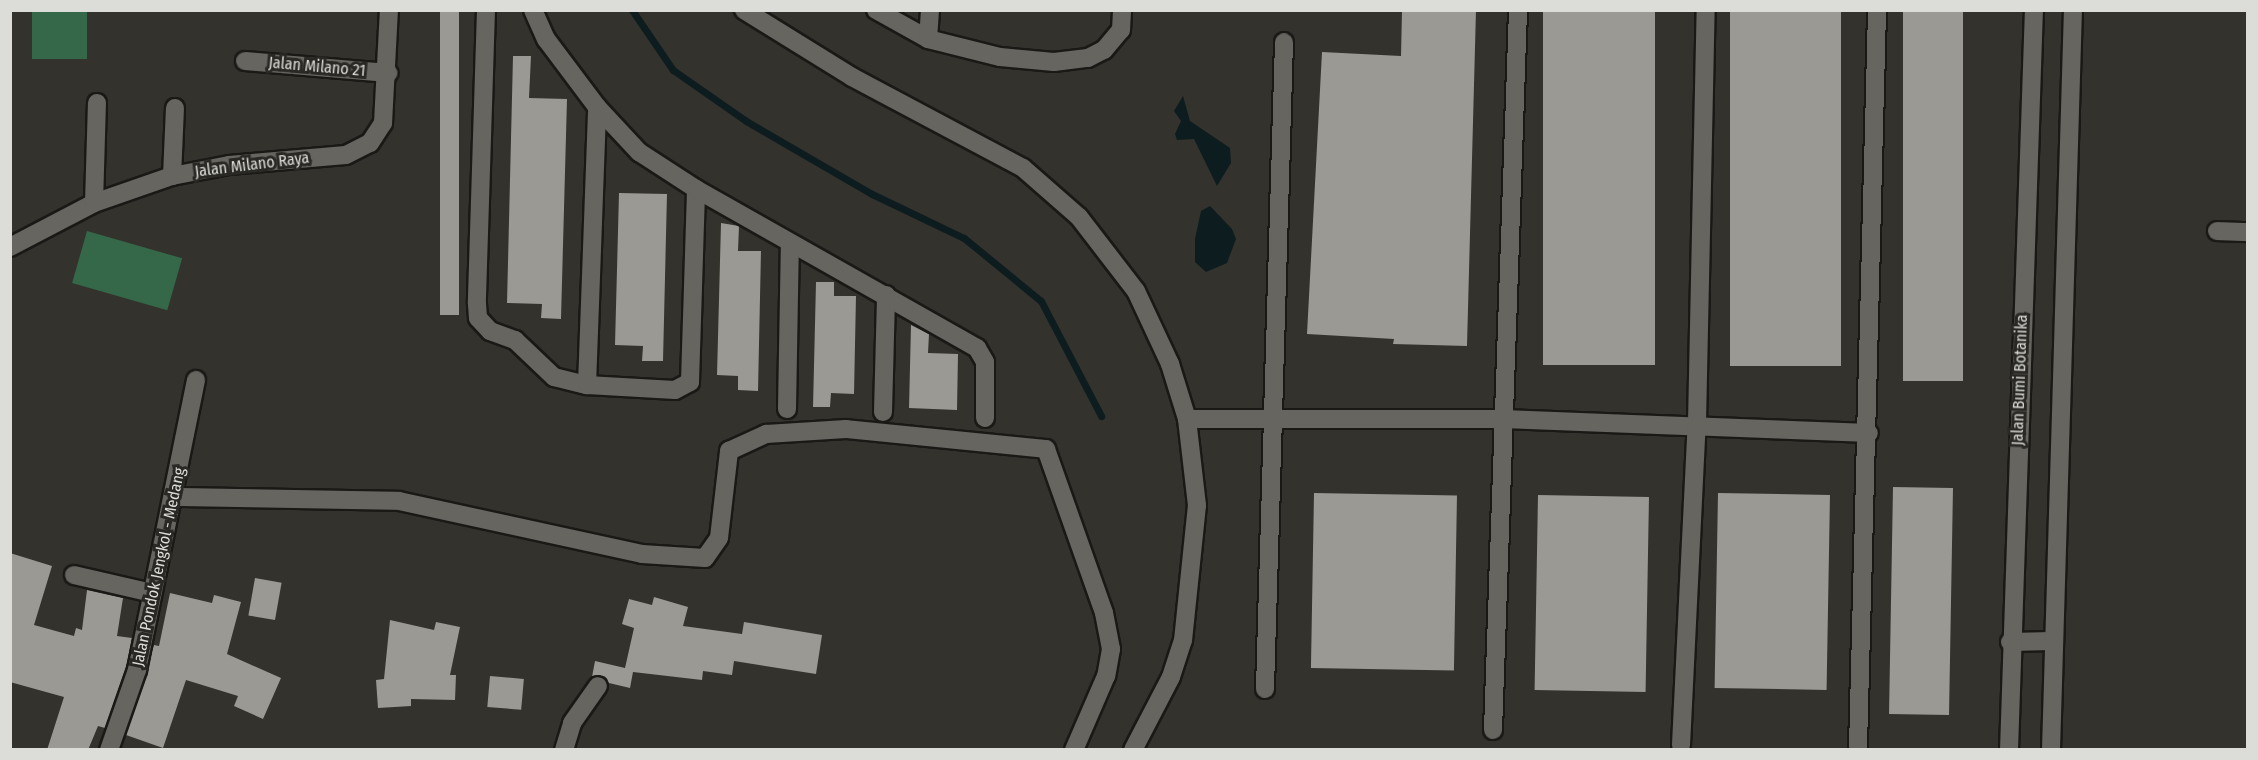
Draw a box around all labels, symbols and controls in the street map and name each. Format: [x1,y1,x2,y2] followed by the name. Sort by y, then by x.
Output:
[268,53,366,81] street label: Jalan Milano 21
[194,148,310,182] street label: Jalan Milano Raya
[2008,314,2032,446] street label: Jalan Bumi Botanika
[129,466,189,668] street label: Jalan Pondok Jengkol - Medang

